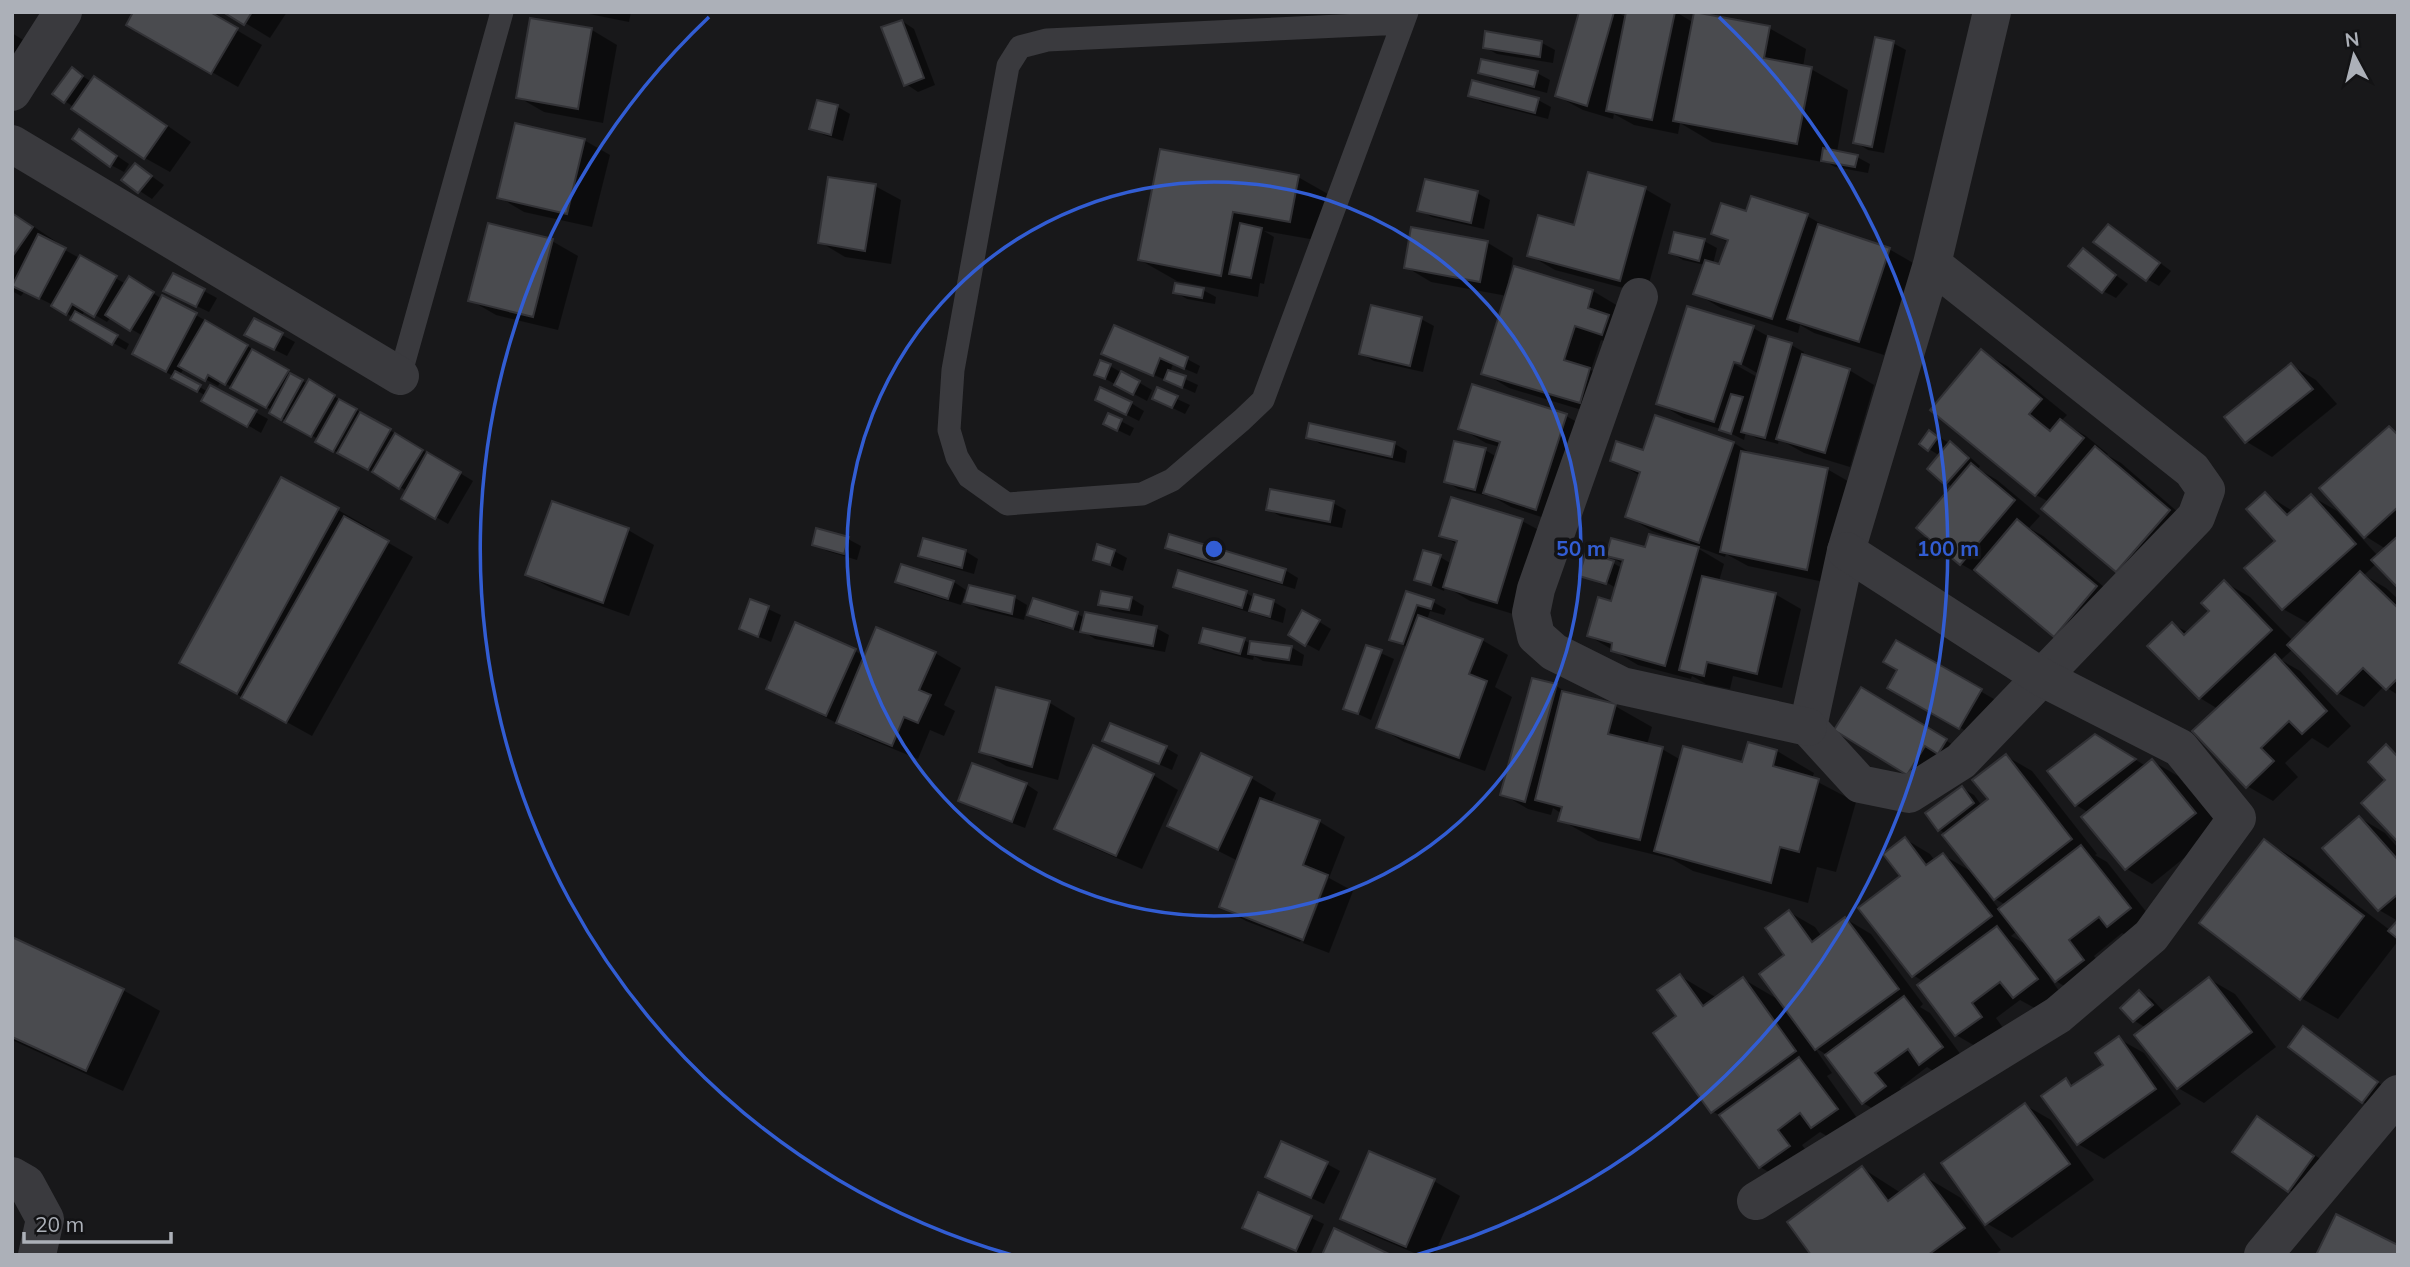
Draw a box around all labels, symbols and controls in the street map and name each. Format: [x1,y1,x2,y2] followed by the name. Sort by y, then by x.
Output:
[2319,21,2389,91] north arrow
[2343,26,2361,52] text: N
[1556,535,1606,561] text: 50 m
[1917,535,1979,561] text: 100 m
[1202,537,1226,561] centre of rings
[24,1200,172,1244] scale bar
[35,1211,84,1237] text: 20 m

